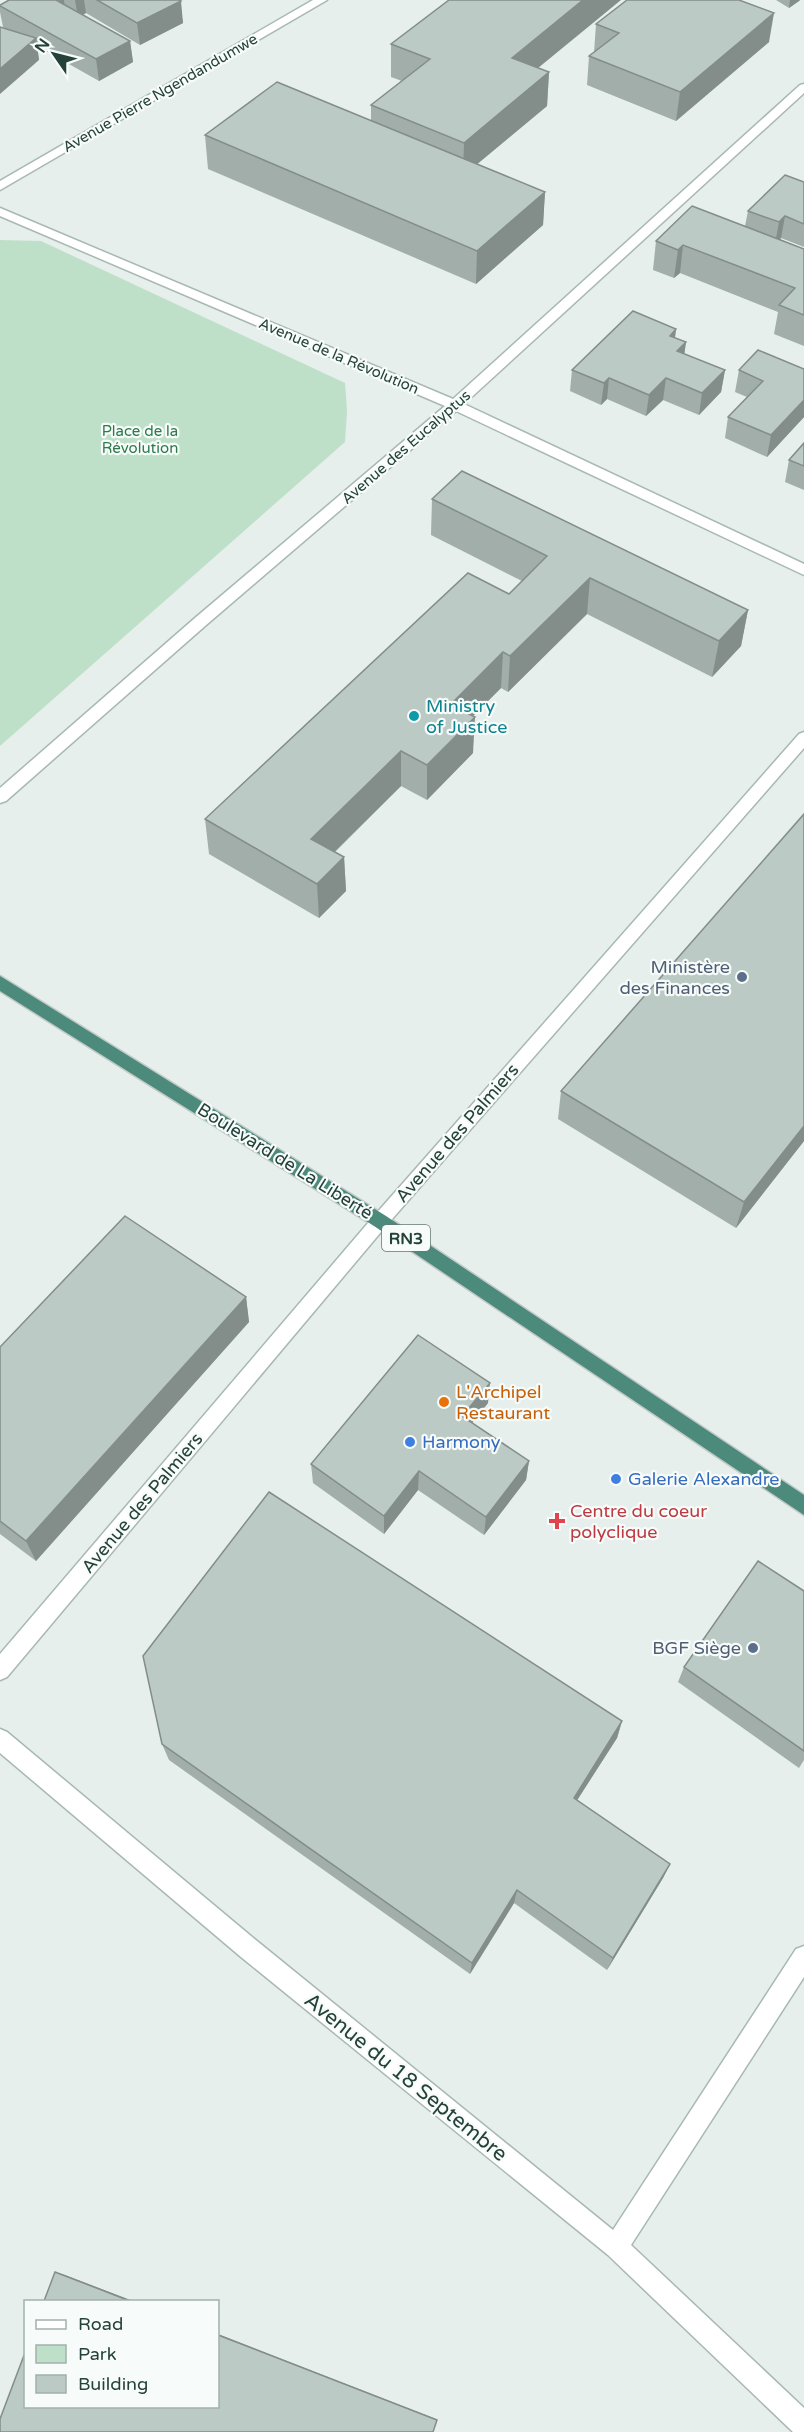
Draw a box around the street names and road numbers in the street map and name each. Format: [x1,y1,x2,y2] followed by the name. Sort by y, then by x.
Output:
[59,30,261,156] street label: Avenue Pierre Ngendandumwe
[256,314,422,398] street label: Avenue de la Révolution
[338,386,474,508] street label: Avenue des Eucalyptus
[391,1059,523,1207] street label: Avenue des Palmiers
[193,1098,377,1224] street label: Boulevard de La Liberté
[382,1225,430,1251] road number: RN3
[77,1428,207,1578] street label: Avenue des Palmiers
[299,1988,512,2167] street label: Avenue du 18 Septembre

